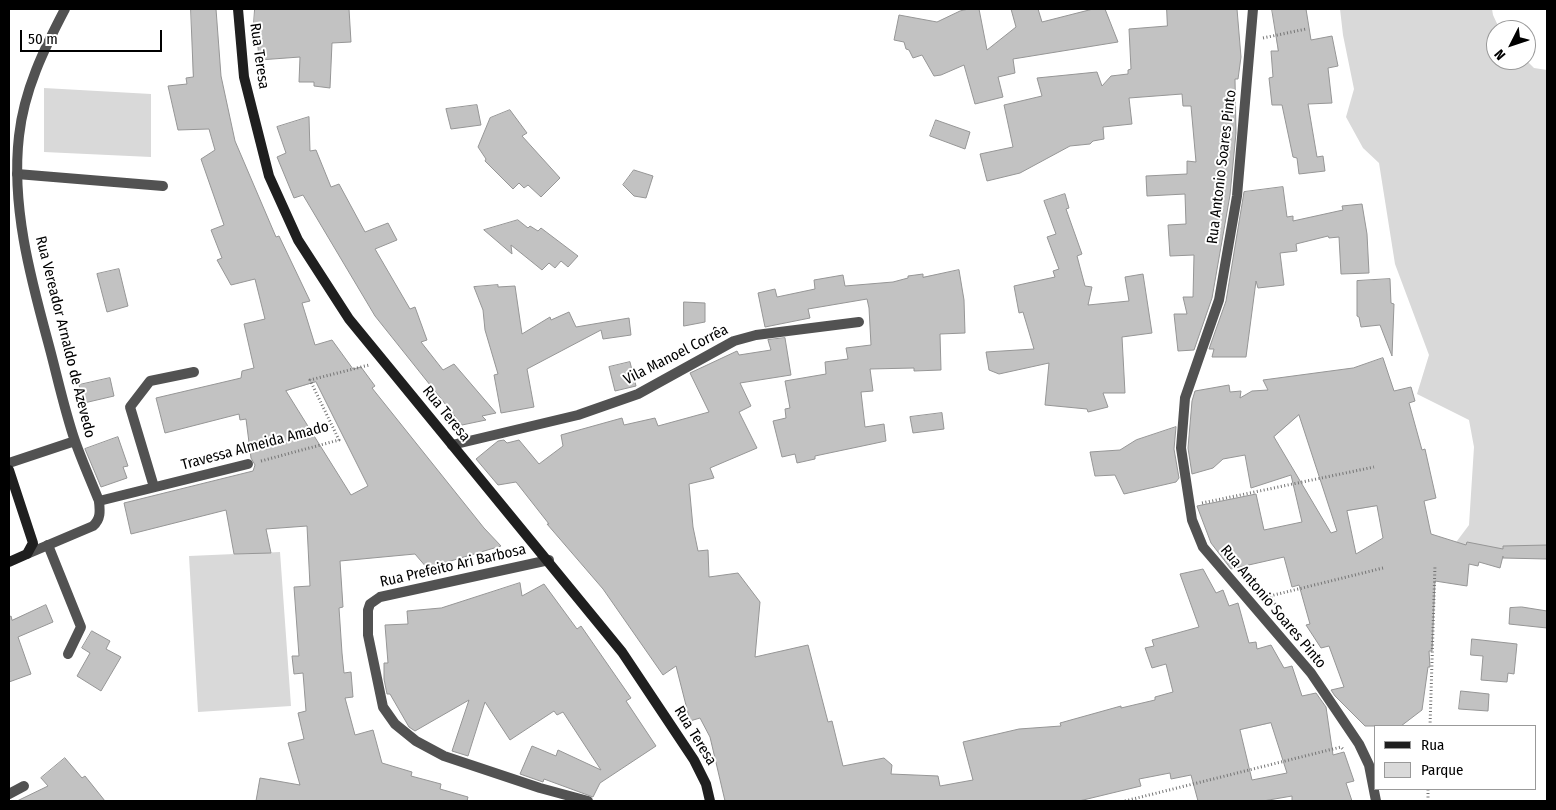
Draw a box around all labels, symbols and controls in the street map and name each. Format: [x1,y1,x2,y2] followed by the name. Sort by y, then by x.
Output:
[22,20,165,52] scale bar
[1486,20,1536,70] north arrow
[245,22,273,90] street label: Rua Teresa
[28,30,58,48] text: 50 m
[1491,46,1509,63] text: N
[1204,89,1240,245] street label: Rua Antonio Soares Pinto
[31,234,99,440] street label: Rua Vereador Arnaldo de Azevedo
[621,321,731,389] street label: Vila Manoel Corrêa
[418,383,474,445] street label: Rua Teresa
[179,418,331,474] street label: Travessa Almeida Amado
[378,540,528,592] street label: Rua Prefeito Ari Barbosa
[1216,542,1330,672] street label: Rua Antonio Soares Pinto
[670,703,720,769] street label: Rua Teresa
[1374,725,1536,790] legend
[1421,736,1444,754] text: Rua
[1421,761,1464,779] text: Parque

